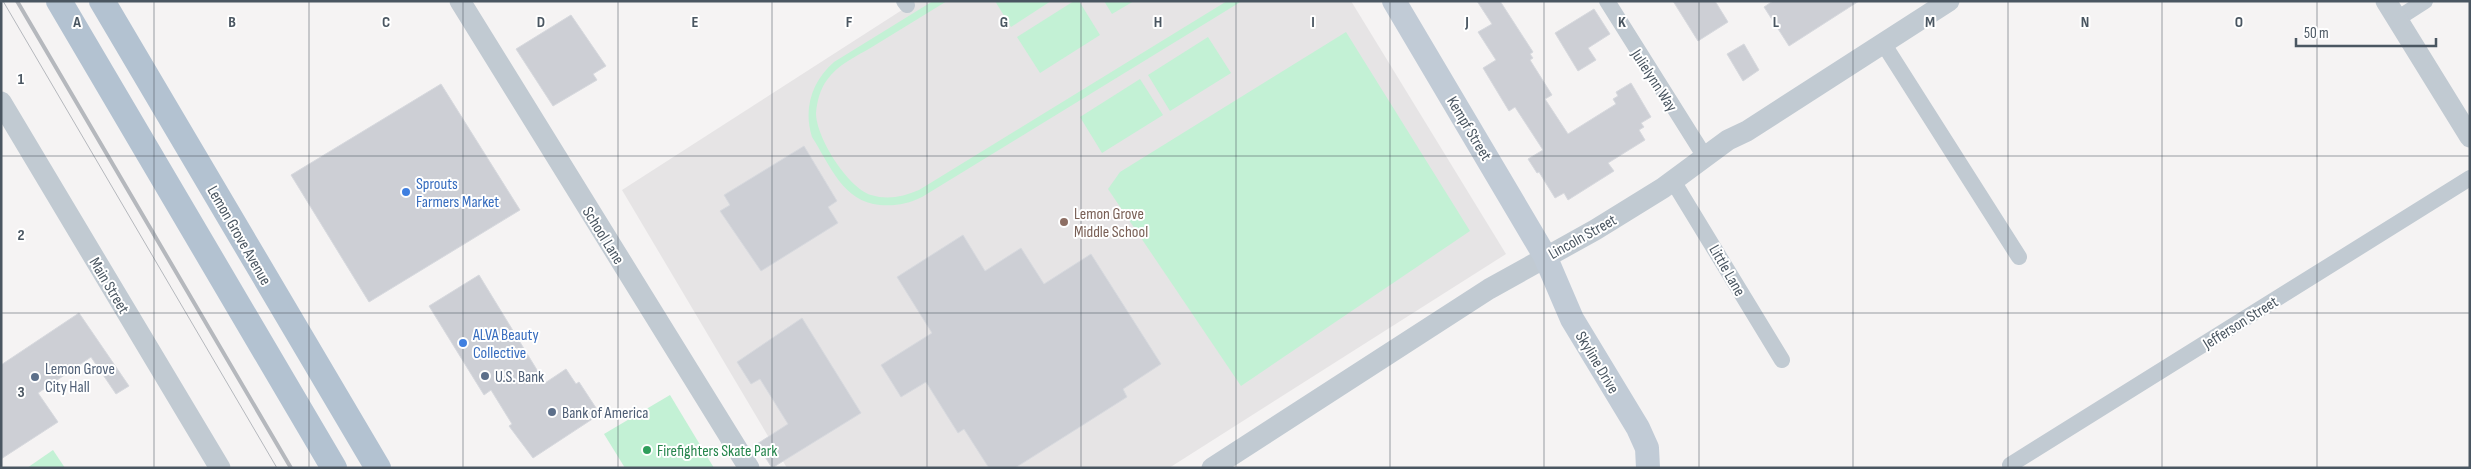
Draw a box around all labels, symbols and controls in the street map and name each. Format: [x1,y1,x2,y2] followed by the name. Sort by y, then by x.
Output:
[72,13,81,32] text: A
[228,13,236,32] text: B
[382,13,390,32] text: C
[537,13,545,32] text: D
[692,13,699,32] text: E
[846,13,853,32] text: F
[1000,13,1008,32] text: G
[1154,13,1162,32] text: H
[1311,13,1315,32] text: I
[1464,13,1469,32] text: J
[1618,13,1626,32] text: K
[1773,13,1780,32] text: L
[1925,13,1935,32] text: M
[2081,13,2089,32] text: N
[2235,13,2243,32] text: O
[2296,15,2436,47] scale bar
[2304,24,2329,43] text: 50 m
[1626,45,1681,115] street label: Julielynn Way
[18,70,25,89] text: 1
[1442,93,1495,164] street label: Kempf Street
[416,175,499,212] place label: Sprouts Farmers Market
[203,183,275,289] street label: Lemon Grove Avenue
[400,186,412,198] marker: Sprouts Farmers Market
[578,204,628,268] street label: School Lane
[1074,205,1148,242] place label: Lemon Grove Middle School
[1545,211,1620,264] street label: Lincoln Street
[1058,216,1070,228] marker: Lemon Grove Middle School
[17,226,25,245] text: 2
[1704,242,1749,300] street label: Little Lane
[85,254,133,317] street label: Main Street
[2199,293,2282,354] street label: Jefferson Street
[472,326,539,363] place label: ALVA Beauty Collective
[1571,328,1623,397] street label: Skyline Drive
[457,337,469,349] marker: ALVA Beauty Collective
[45,360,115,397] place label: Lemon Grove City Hall
[495,368,544,387] place label: U.S. Bank
[479,370,491,382] marker: U.S. Bank
[29,371,41,383] marker: Lemon Grove City Hall
[17,383,25,402] text: 3
[562,404,648,423] place label: Bank of America
[546,406,558,418] marker: Bank of America
[657,442,777,461] place label: Firefighters Skate Park
[641,444,653,456] marker: Firefighters Skate Park

